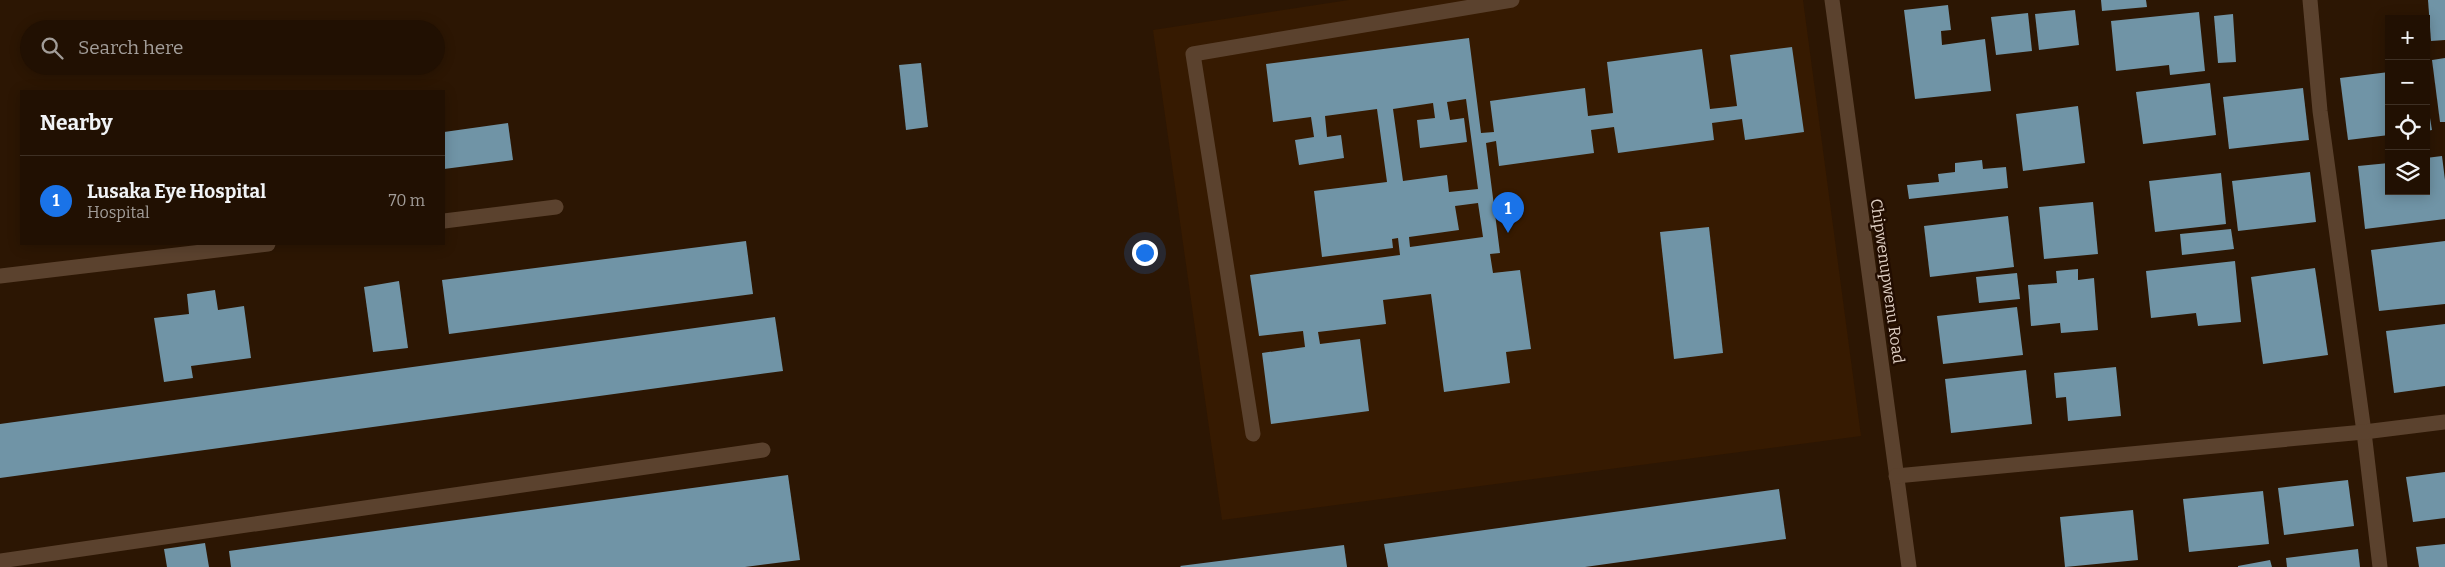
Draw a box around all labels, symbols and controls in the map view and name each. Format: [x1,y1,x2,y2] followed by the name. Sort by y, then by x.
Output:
[2385,15,2430,195] map controls
[2385,15,2430,60] button: +
[20,20,445,75] search box
[38,34,66,62] icon: search
[78,36,183,59] text: Search here
[2385,60,2430,105] button: −
[2385,105,2430,150] button: locate
[40,110,113,136] text: Nearby
[2385,150,2430,195] button: layers
[87,180,266,203] text: Lusaka Eye Hospital
[53,191,59,210] text: 1
[389,191,425,210] text: 70 m
[1492,192,1524,233] pin: 1
[1867,197,1909,365] street label: Chipwenupwenu Road
[87,203,150,222] text: Hospital
[1132,240,1158,266] your location

